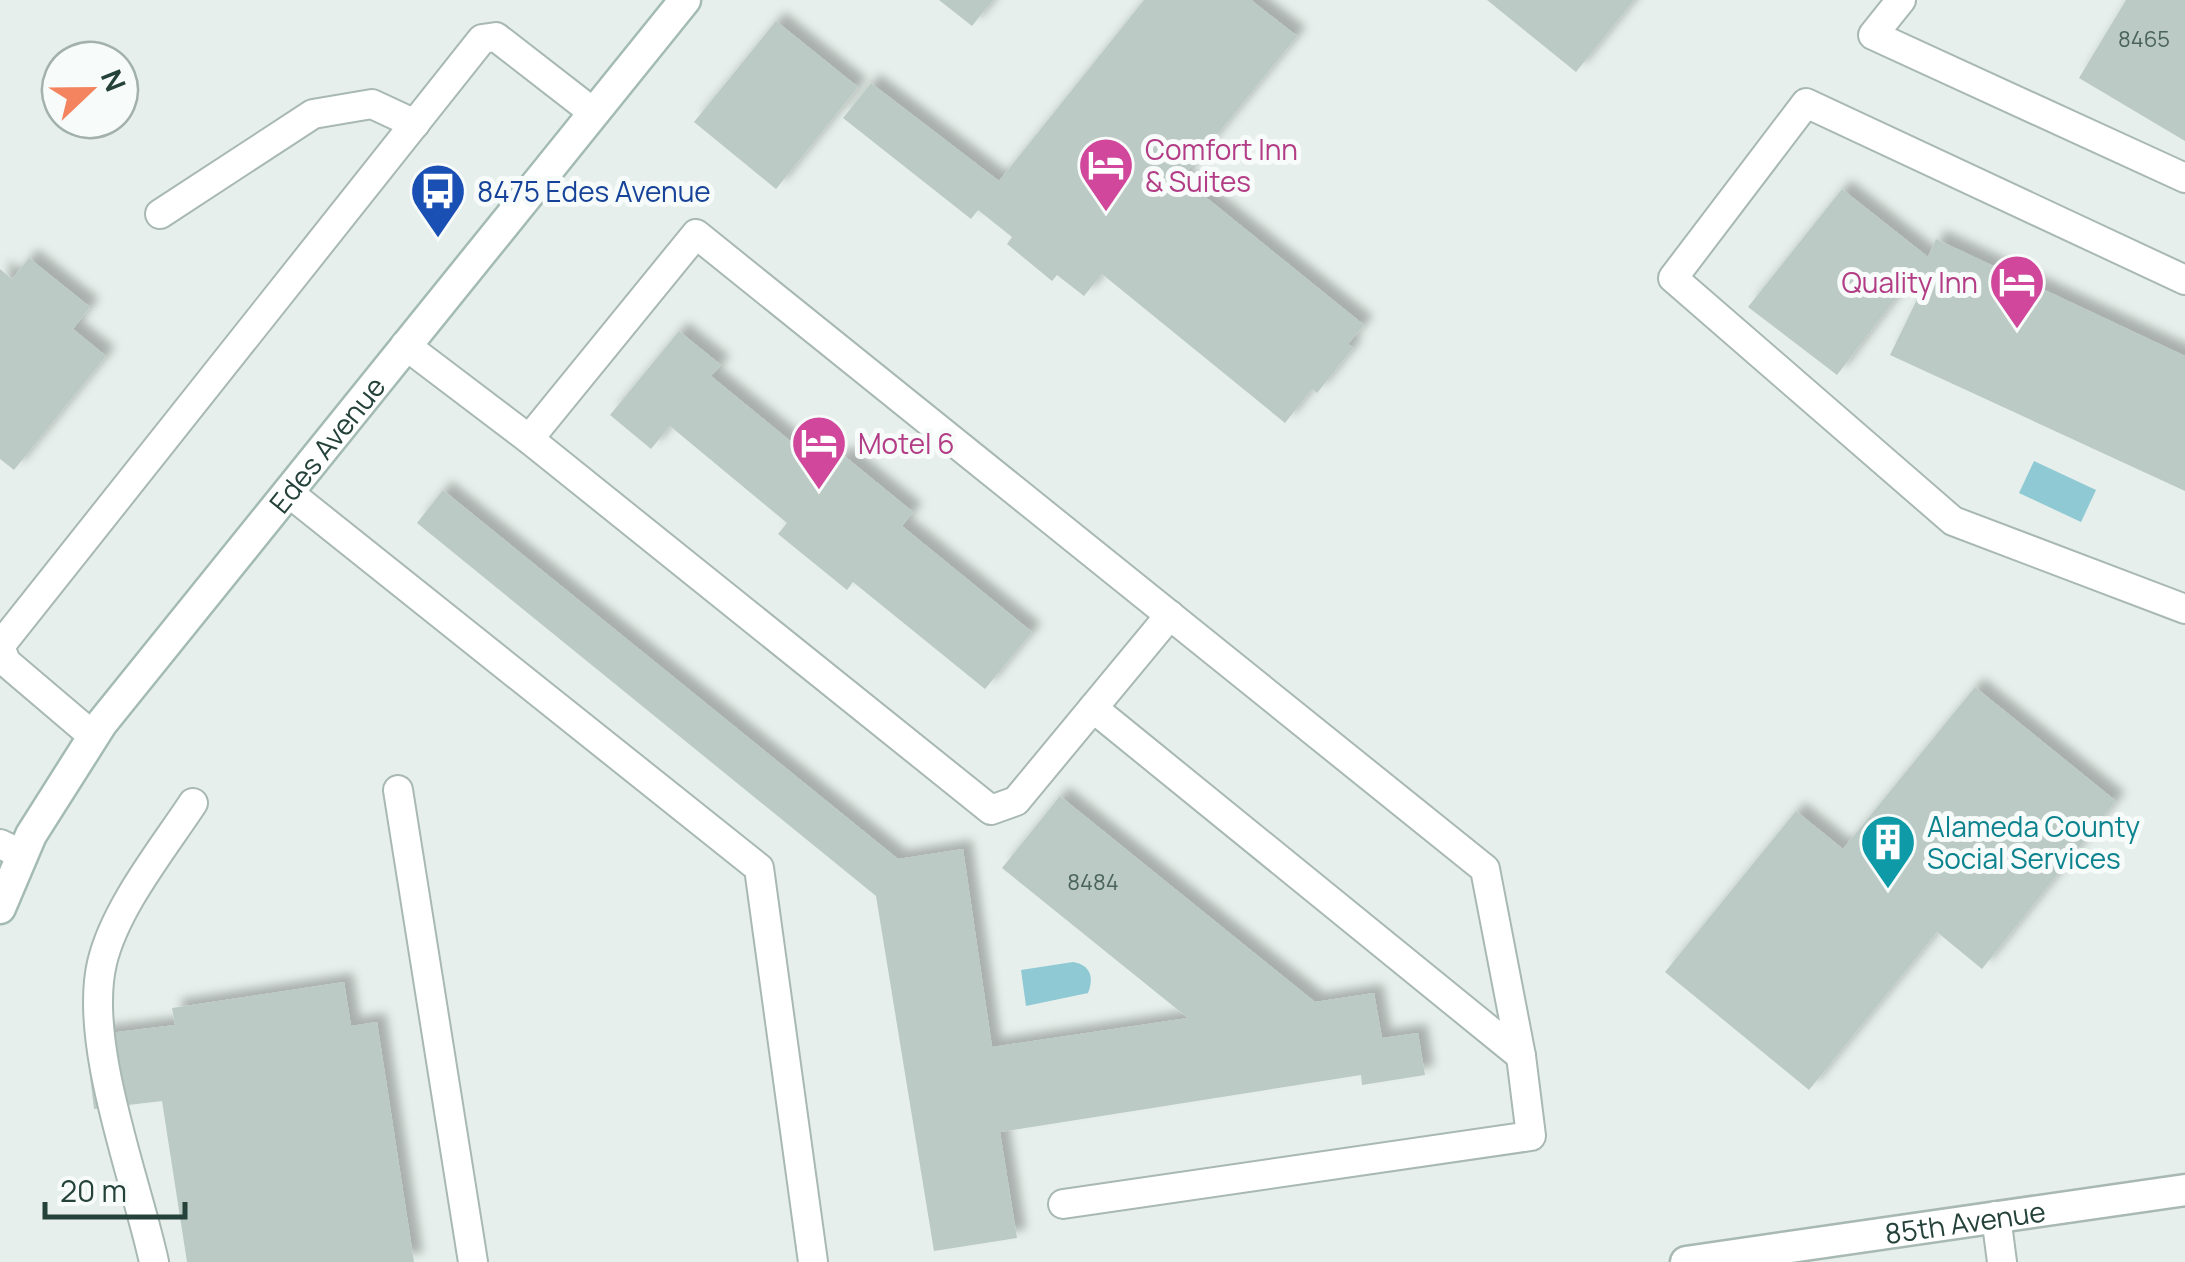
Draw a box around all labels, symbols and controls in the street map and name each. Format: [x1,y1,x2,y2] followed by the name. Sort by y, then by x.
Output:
[2118,24,2170,54] house number: 8465
[40,40,140,140] north arrow
[93,64,135,97] text: N
[1145,130,1298,200] place label: Comfort Inn & Suites
[1076,135,1136,214] hotel icon: Comfort Inn & Suites
[408,161,468,240] bus stop icon: 8475 Edes Avenue
[477,172,711,210] place label: 8475 Edes Avenue
[1987,252,2047,331] hotel icon: Quality Inn
[1842,263,1978,301] place label: Quality Inn
[260,368,393,520] street label: Edes Avenue
[789,413,849,492] hotel icon: Motel 6
[858,424,955,462] place label: Motel 6
[1927,807,2140,877] place label: Alameda County Social Services
[1858,812,1918,891] building icon: Alameda County Social Services
[1067,867,1119,897] house number: 8484
[45,1157,185,1219] scale bar
[60,1170,127,1211] text: 20 m
[1882,1191,2048,1252] street label: 85th Avenue

